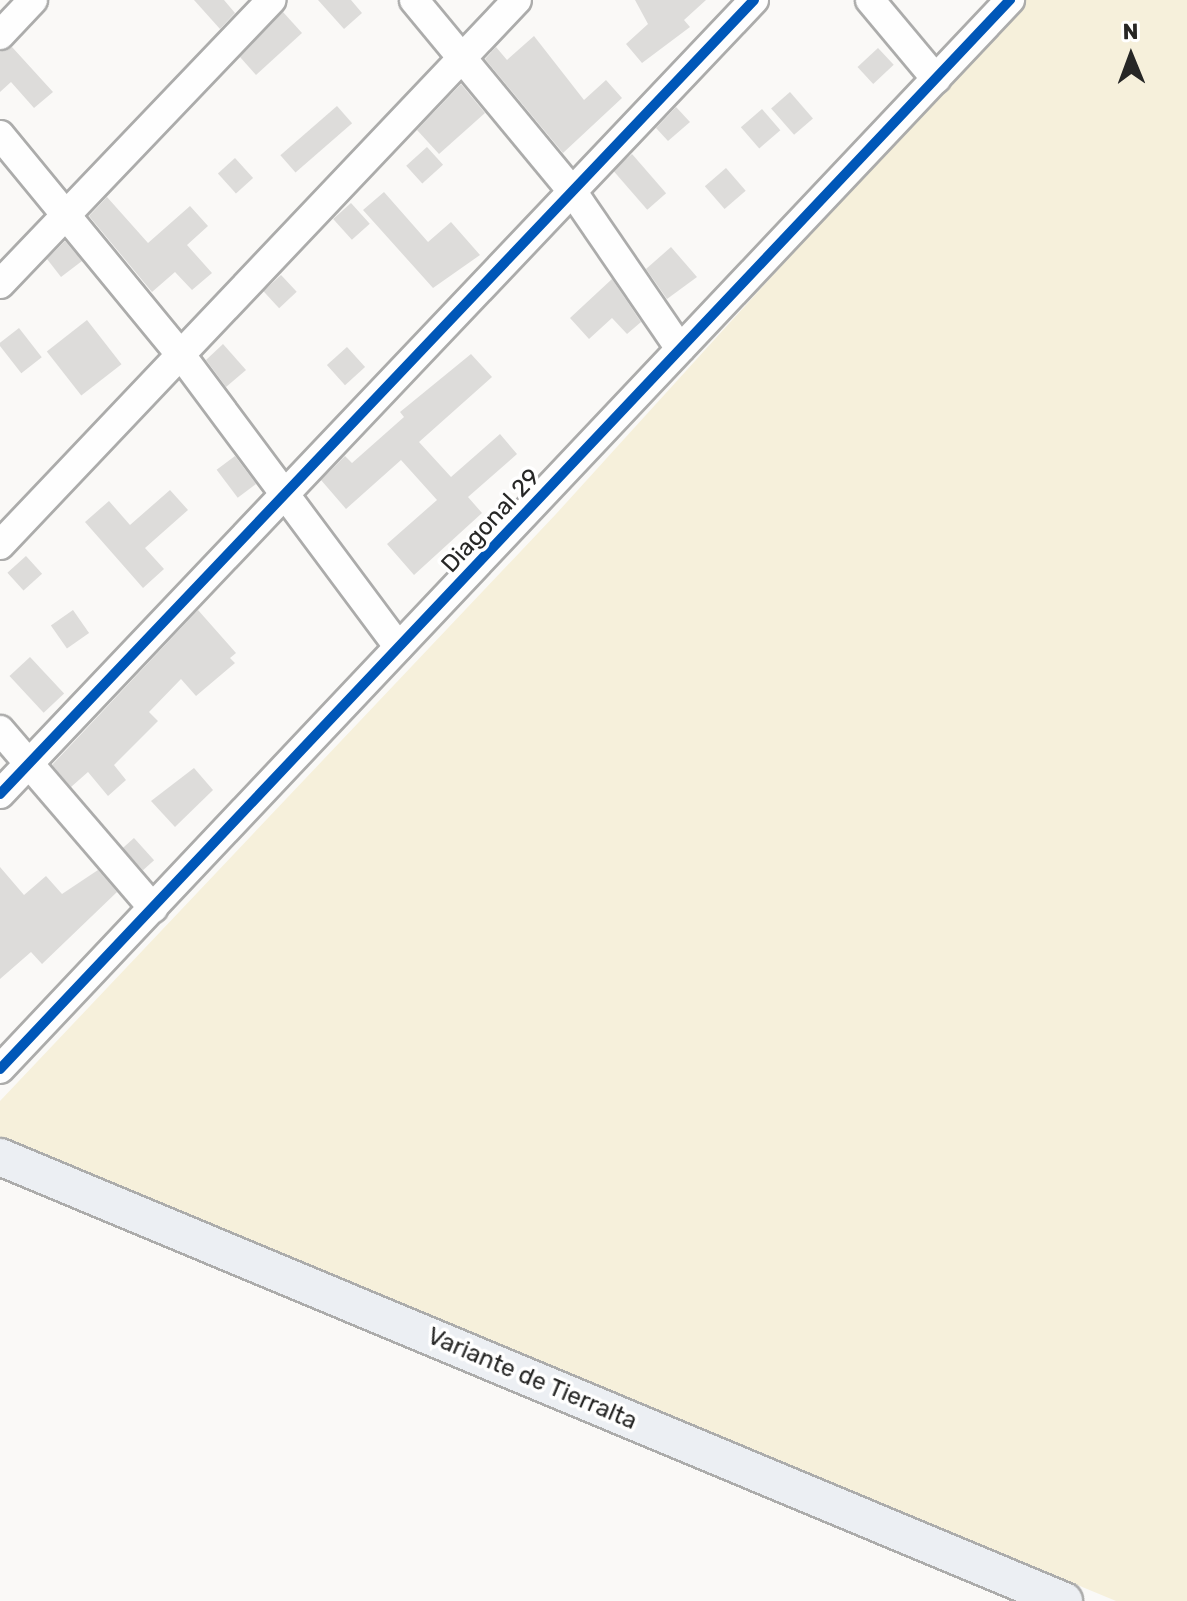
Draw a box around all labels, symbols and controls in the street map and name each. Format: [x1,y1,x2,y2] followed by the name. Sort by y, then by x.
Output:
[1091,16,1171,96] north arrow
[1122,18,1139,45] text: N
[436,463,546,579] street label: Diagonal 29
[423,1322,641,1436] street label: Variante de Tierralta

